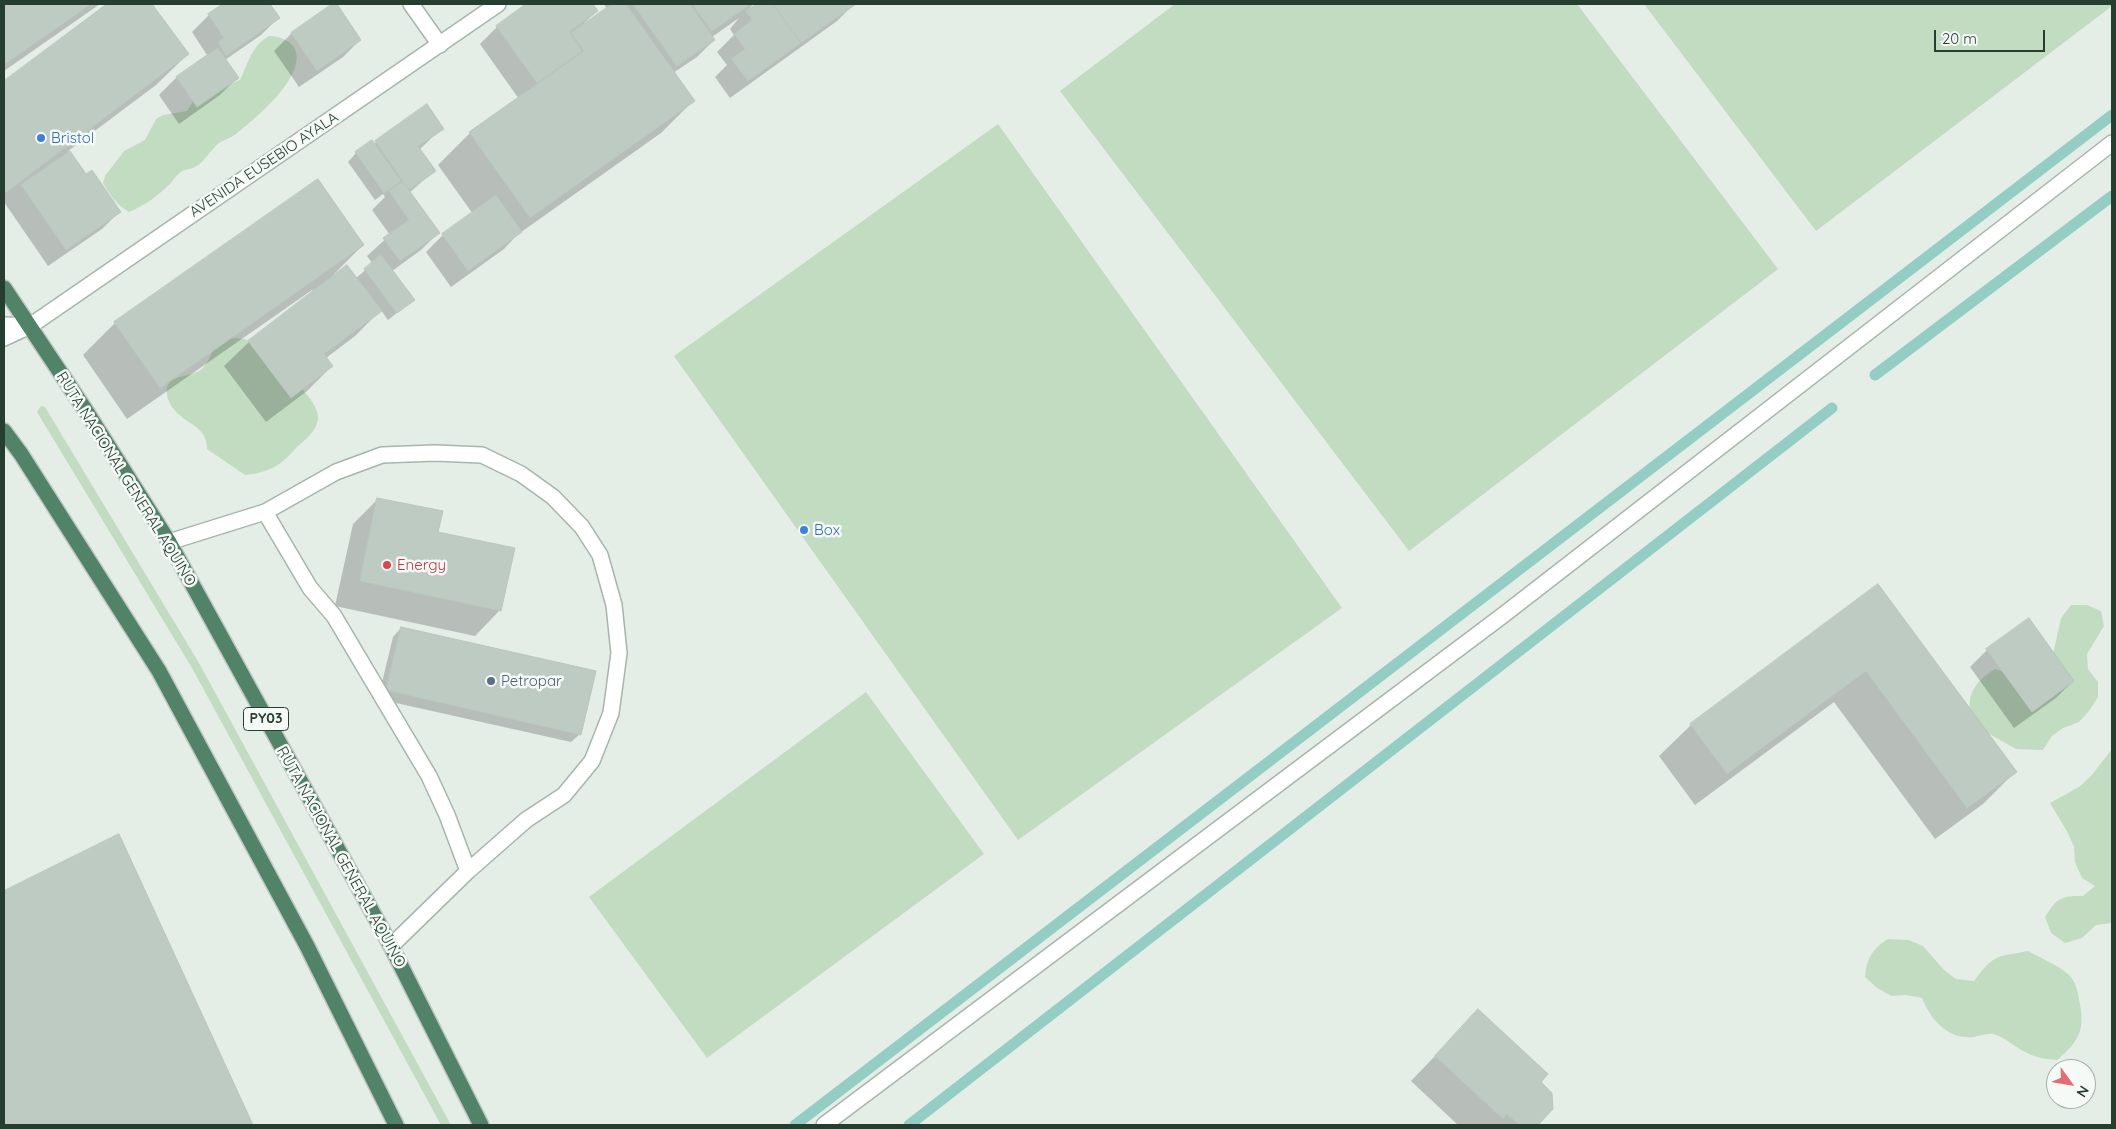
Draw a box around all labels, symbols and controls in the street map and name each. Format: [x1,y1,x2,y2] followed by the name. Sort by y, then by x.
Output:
[1936,20,2047,52] scale bar
[1942,29,1977,48] text: 20 m
[186,109,342,221] street label: AVENIDA EUSEBIO AYALA
[51,129,94,147] place label: Bristol
[35,132,47,144] marker: Bristol
[52,368,200,590] street label: RUTA NACIONAL GENERAL AQUINO
[814,521,840,539] place label: Box
[798,524,810,536] marker: Box
[397,556,446,574] place label: Energy
[381,559,393,571] marker: Energy
[501,672,562,690] place label: Petropar
[485,675,497,687] marker: Petropar
[244,708,288,731] road number: PY03
[273,744,409,970] street label: RUTA NACIONAL GENERAL AQUINO
[2046,1059,2096,1109] north arrow
[2073,1082,2093,1101] text: N

